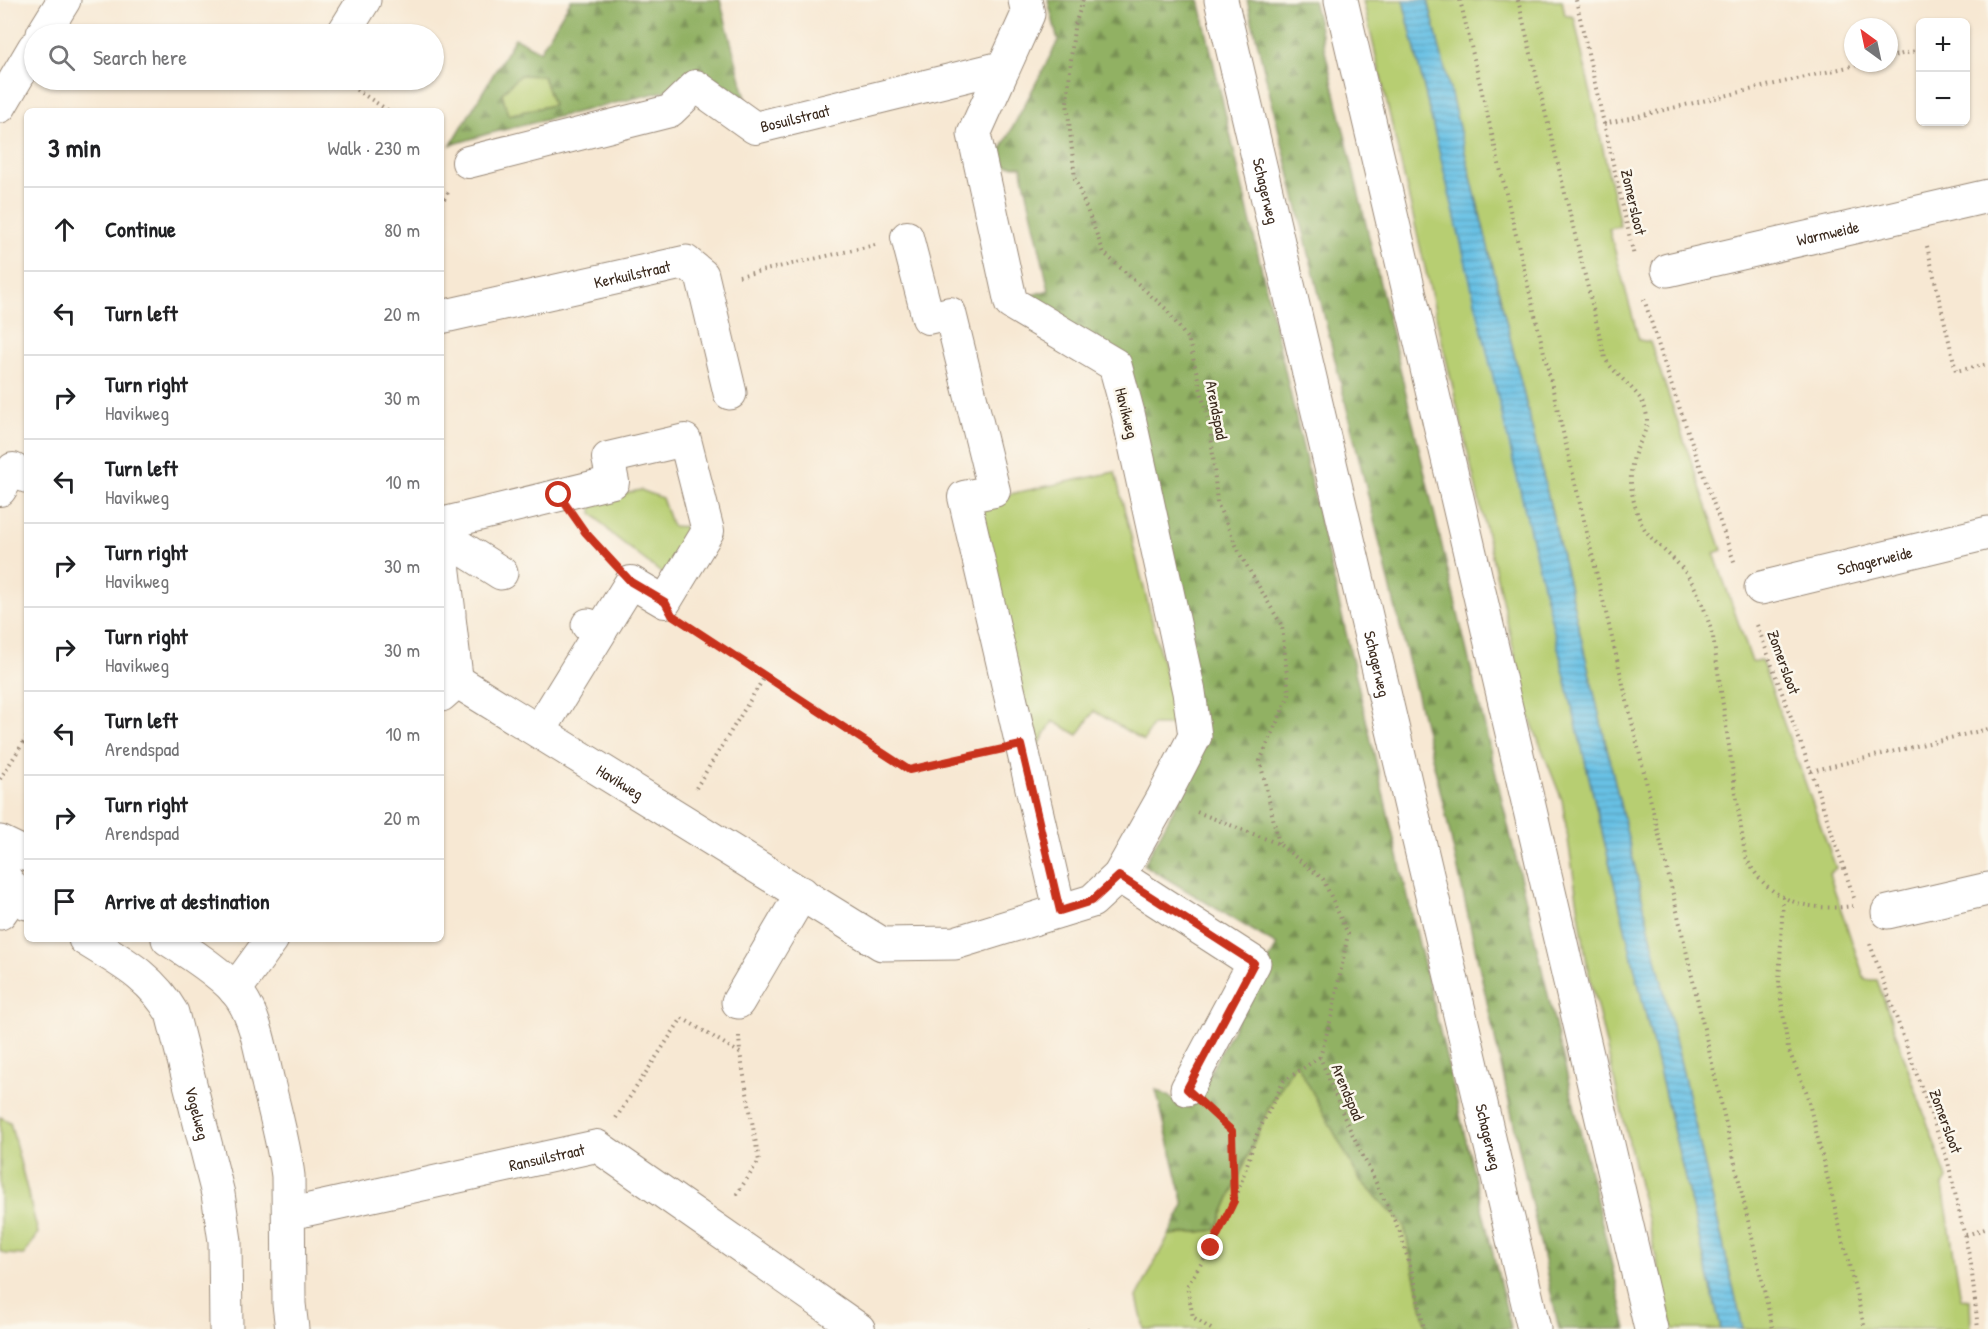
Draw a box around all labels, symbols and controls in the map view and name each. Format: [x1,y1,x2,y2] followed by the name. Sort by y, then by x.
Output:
[1844,18,1898,72] north arrow
[1916,18,1970,126] map controls
[1916,18,1970,72] button: +
[24,24,444,90] search box
[45,41,78,74] icon: search
[93,42,187,72] text: Search here
[1916,72,1970,126] button: −
[758,99,833,137] street label: Bosuilstraat
[48,130,101,165] text: 3 min
[328,134,420,161] text: Walk · 230 m
[1248,156,1284,226] street label: Schagerweg
[1616,167,1652,237] street label: Zomersloot
[48,213,81,246] icon: ahead
[105,214,176,244] text: Continue
[1795,215,1862,251] street label: Warmweide
[384,216,420,243] text: 80 m
[592,255,673,293] street label: Kerkuilstraat
[48,297,81,330] icon: left
[105,298,178,328] text: Turn left
[383,300,420,327] text: 20 m
[105,369,188,399] text: Turn right
[1201,379,1233,441] street label: Arendspad
[48,381,81,414] icon: right
[384,384,420,411] text: 30 m
[1110,385,1144,441] street label: Havikweg
[105,399,169,426] text: Havikweg
[105,453,178,483] text: Turn left
[48,465,81,498] icon: left
[386,468,420,495] text: 10 m
[545,481,571,507] route start
[105,483,169,510] text: Havikweg
[105,537,188,567] text: Turn right
[1835,541,1915,580] street label: Schagerweide
[48,549,81,582] icon: right
[384,552,420,579] text: 30 m
[105,567,169,594] text: Havikweg
[105,621,188,651] text: Turn right
[1762,627,1806,698] street label: Zomersloot
[1359,629,1396,699] street label: Schagerweg
[48,633,81,666] icon: right
[384,636,420,663] text: 30 m
[105,651,169,678] text: Havikweg
[105,705,178,735] text: Turn left
[48,717,81,750] icon: left
[386,720,420,747] text: 10 m
[105,735,179,762] text: Arendspad
[592,759,648,805] street label: Havikweg
[105,789,188,819] text: Turn right
[48,801,81,834] icon: right
[383,804,420,831] text: 20 m
[105,819,179,846] text: Arendspad
[48,885,81,918] icon: arrive
[105,886,270,916] text: Arrive at destination
[1326,1060,1370,1124] street label: Arendspad
[180,1084,215,1142] street label: Vogelweg
[1924,1086,1968,1157] street label: Zomersloot
[1470,1102,1507,1172] street label: Schagerweg
[507,1138,587,1176] street label: Ransuilstraat
[1197,1234,1223,1260] route end

